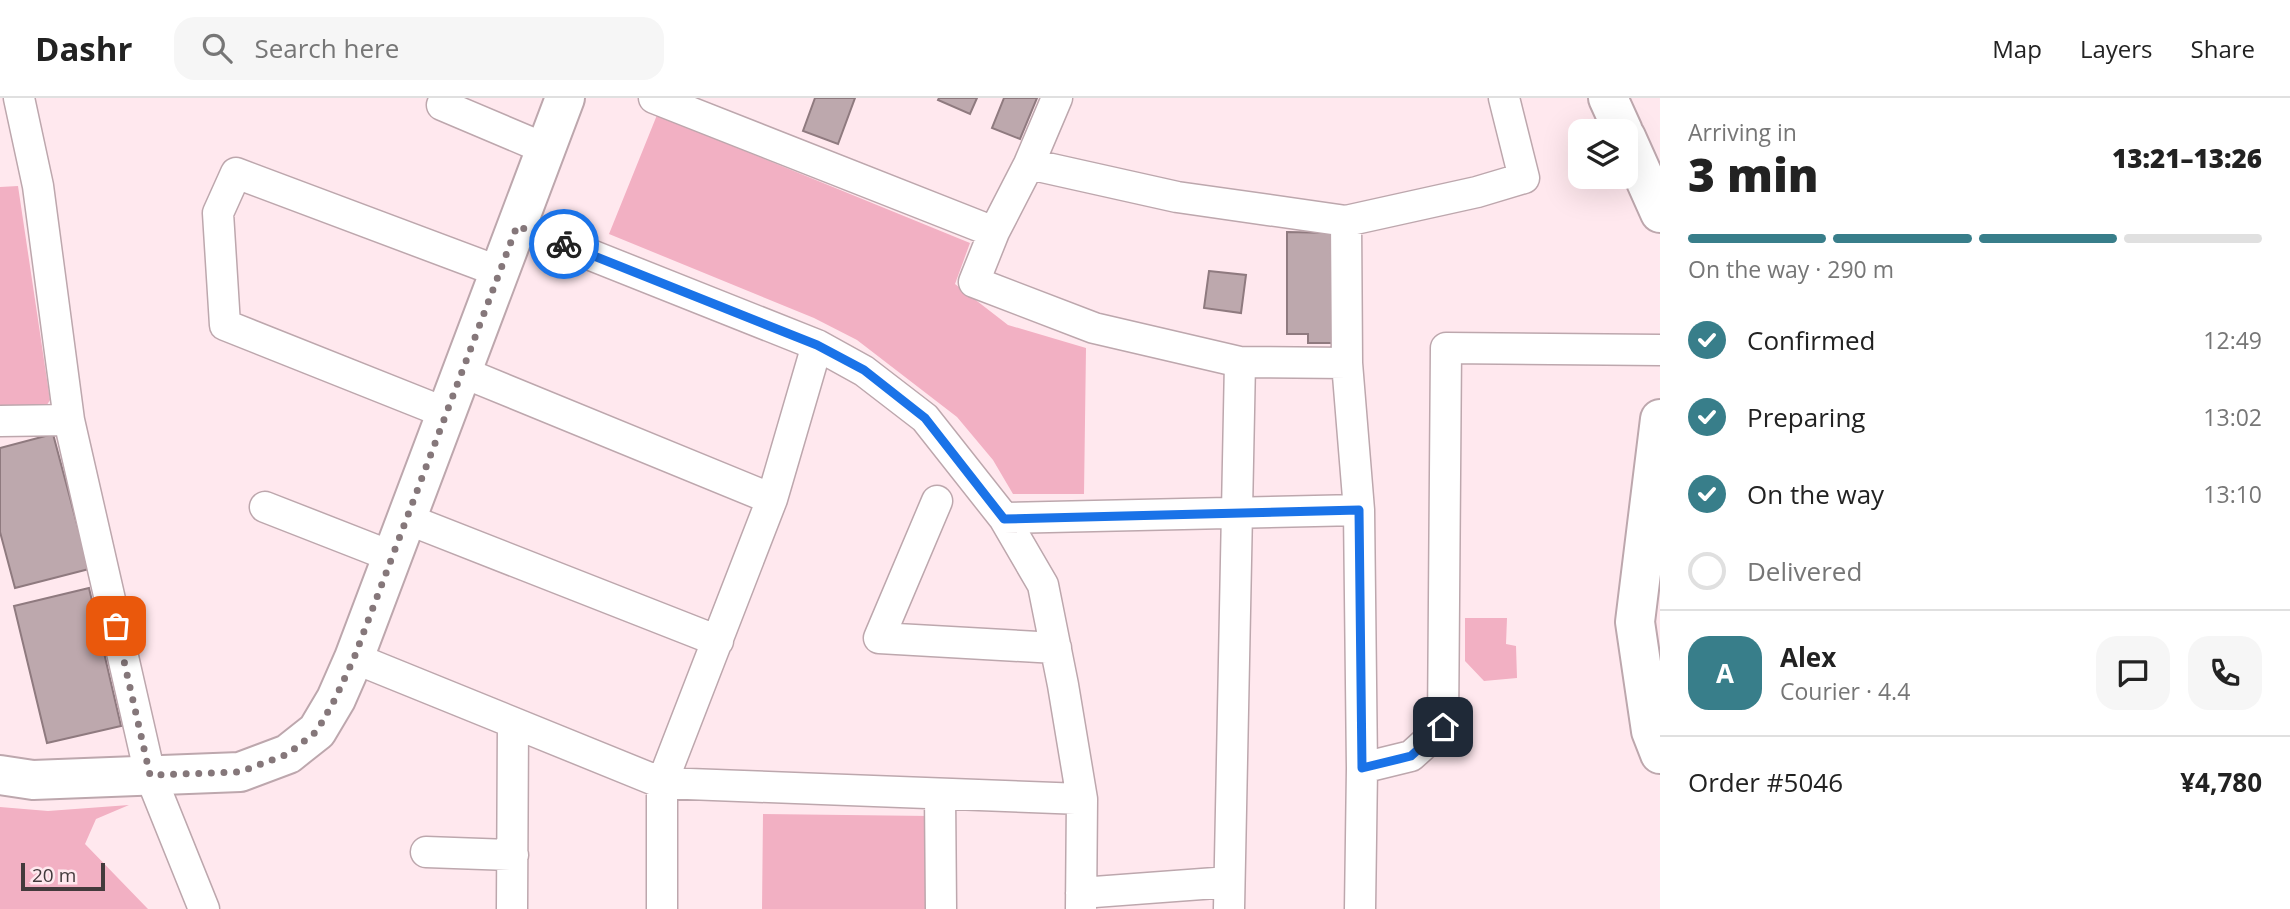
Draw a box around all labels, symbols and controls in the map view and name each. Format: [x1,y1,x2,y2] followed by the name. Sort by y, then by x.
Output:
[174,17,664,80] search box
[35,26,132,71] text: Dashr
[198,29,236,67] icon: search
[254,30,399,66] text: Search here
[1992,32,2042,65] text: Map
[2080,32,2153,65] text: Layers
[2191,32,2255,65] text: Share
[1688,116,1797,148] text: Arriving in
[1568,119,1638,189] map controls
[1568,119,1638,189] button: layers
[2112,140,2262,176] text: 13:21–13:26
[1688,143,1819,205] text: 3 min
[529,209,599,279] courier
[545,225,583,263] icon: bike
[1688,253,1894,285] text: On the way · 290 m
[1688,321,1726,359] icon: check
[1747,322,1875,358] text: Confirmed
[2203,324,2262,356] text: 12:49
[1688,398,1726,436] icon: check
[1747,399,1865,435] text: Preparing
[2203,401,2262,433] text: 13:02
[1688,475,1726,513] icon: check
[1747,476,1884,512] text: On the way
[2203,478,2262,510] text: 13:10
[1747,553,1862,589] text: Delivered
[86,596,146,656] pin
[97,607,135,645] icon: bag
[2096,636,2170,710] button: chat
[2188,636,2262,710] button: phone
[1780,639,1836,675] text: Alex
[1716,655,1734,691] text: A
[1780,675,1910,707] text: Courier · 4.4
[1413,697,1473,757] pin
[1424,708,1462,746] icon: home
[1688,764,1843,800] text: Order #5046
[2180,764,2262,800] text: ¥4,780
[21,860,105,892] scale bar
[32,862,76,888] text: 20 m

